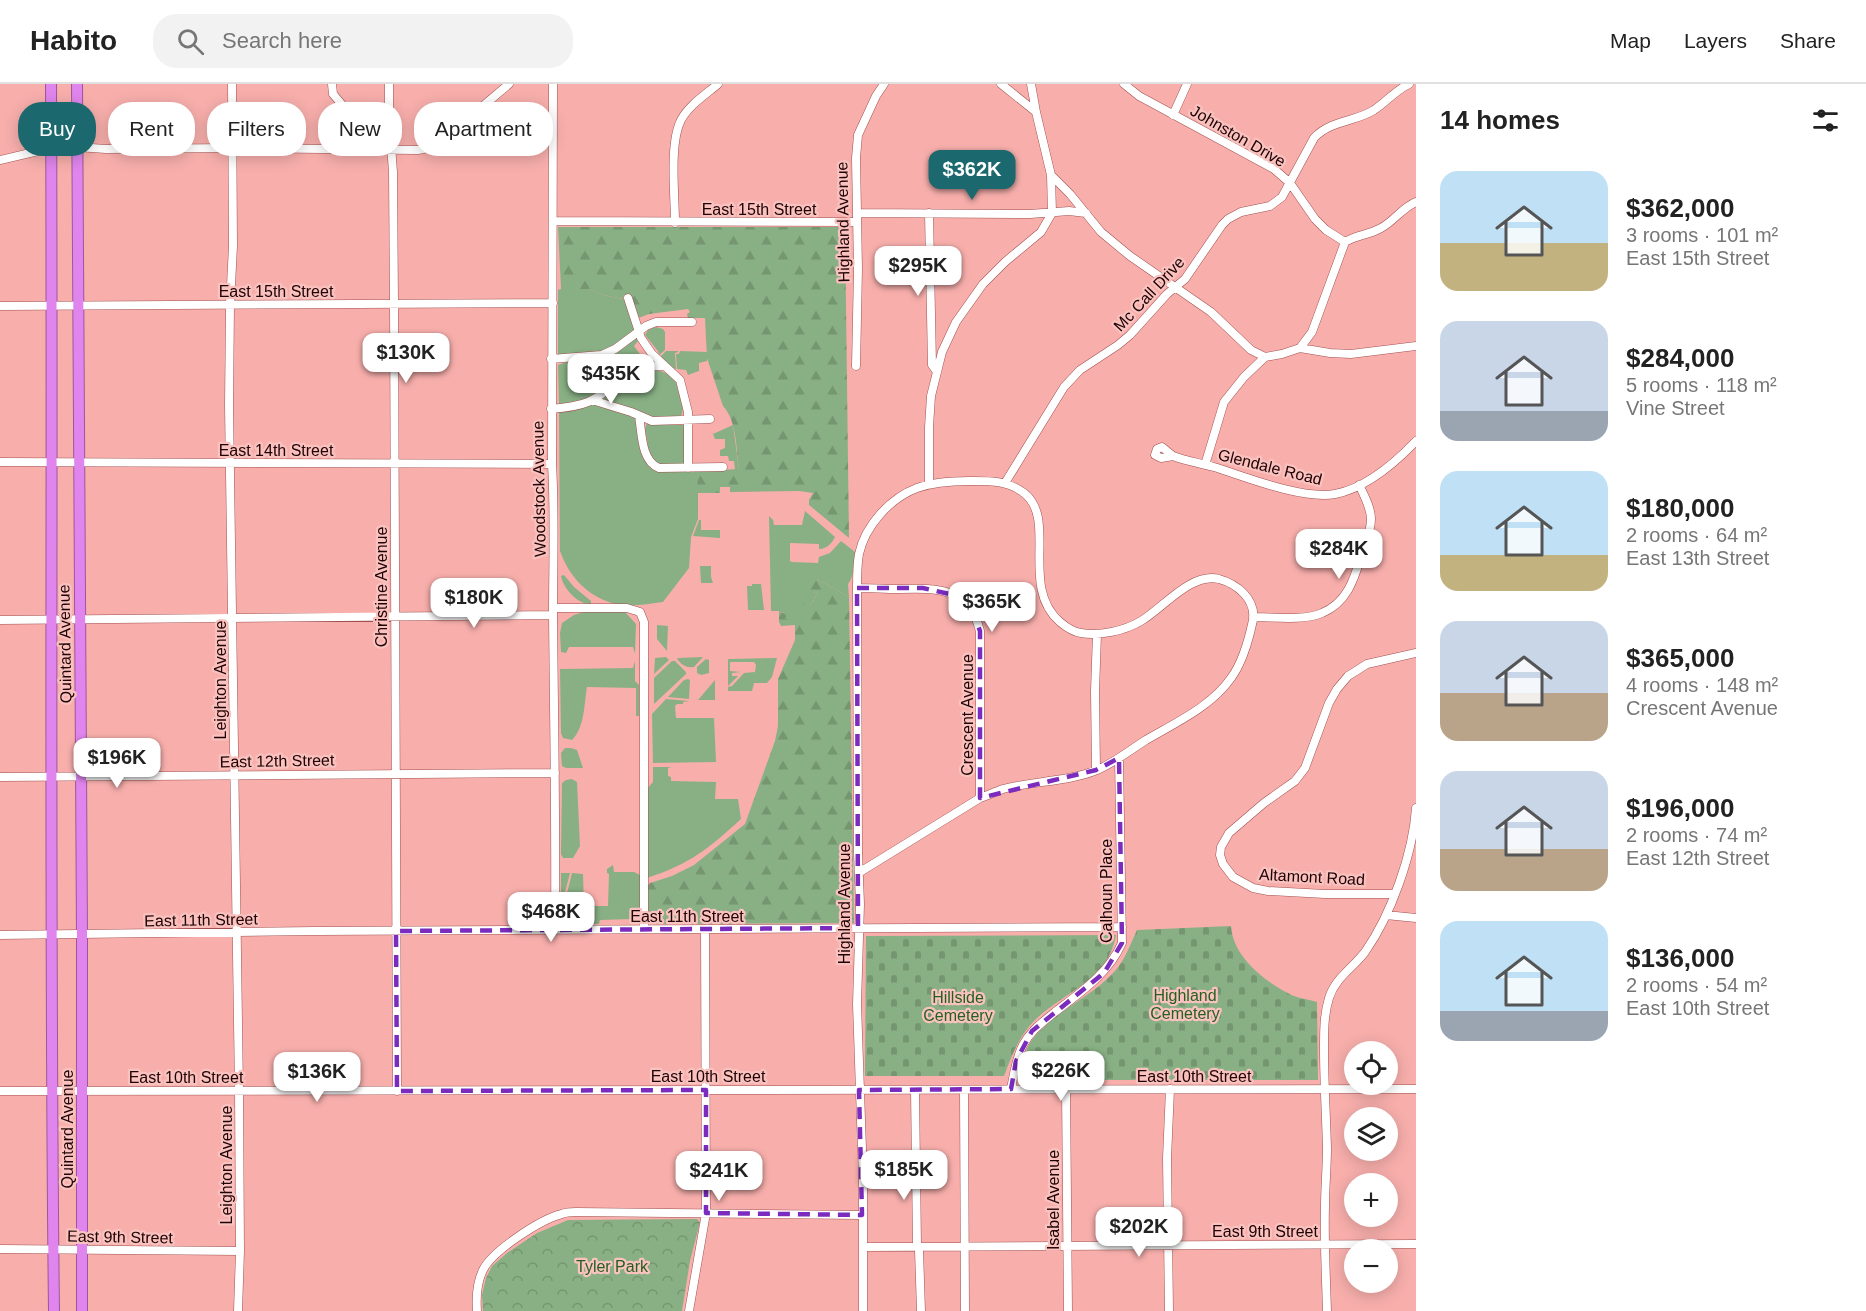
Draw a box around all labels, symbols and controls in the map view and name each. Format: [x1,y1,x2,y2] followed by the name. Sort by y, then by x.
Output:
[153,14,573,68] search box
[30,25,117,56] text: Habito
[174,25,207,58] icon: search
[222,28,342,53] text: Search here
[1610,29,1651,52] text: Map
[1684,29,1747,52] text: Layers
[1780,29,1836,52] text: Share
[18,102,96,156] chip: Buy
[108,102,195,156] chip: Rent
[207,102,306,156] chip: Filters
[318,102,402,156] chip: New
[414,102,553,156] chip: Apartment
[1188,102,1289,170] street label: Johnston Drive
[1809,104,1842,137] icon: filters
[1440,105,1560,135] text: 14 homes
[930,150,1014,201] pin: $362K
[943,158,1001,180] text: $362K
[833,161,853,282] street label: Highland Avenue
[1626,193,1734,223] text: $362,000
[1488,195,1560,267] icon: home
[702,201,817,218] street label: East 15th Street
[1626,224,1778,246] text: 3 rooms · 101 m²
[876,246,960,297] pin: $295K
[1626,247,1769,269] text: East 15th Street
[1110,253,1188,335] street label: Mc Call Drive
[889,254,947,276] text: $295K
[219,283,334,300] street label: East 15th Street
[364,333,448,384] pin: $130K
[377,341,435,363] text: $130K
[1626,343,1734,373] text: $284,000
[1488,345,1560,417] icon: home
[569,354,653,405] pin: $435K
[582,362,640,384] text: $435K
[1626,374,1777,396] text: 5 rooms · 118 m²
[1626,397,1725,419] text: Vine Street
[529,421,549,557] street label: Woodstock Avenue
[219,442,334,459] street label: East 14th Street
[1216,446,1324,488] street label: Glendale Road
[1626,493,1734,523] text: $180,000
[1488,495,1560,567] icon: home
[1626,524,1767,546] text: 2 rooms · 64 m²
[373,527,390,647] street label: Christine Avenue
[1297,529,1381,580] pin: $284K
[1310,537,1368,559] text: $284K
[1626,547,1769,569] text: East 13th Street
[432,578,516,629] pin: $180K
[950,582,1034,633] pin: $365K
[55,584,75,704] street label: Quintard Avenue
[445,586,503,608] text: $180K
[963,590,1021,612] text: $365K
[212,620,229,739] street label: Leighton Avenue
[1626,643,1734,673] text: $365,000
[1488,645,1560,717] icon: home
[959,654,976,776] street label: Crescent Avenue
[1626,674,1778,696] text: 4 rooms · 148 m²
[1626,697,1778,719] text: Crescent Avenue
[75,738,159,789] pin: $196K
[88,746,146,768] text: $196K
[219,751,335,770] street label: East 12th Street
[1626,793,1734,823] text: $196,000
[1488,795,1560,867] icon: home
[1626,824,1767,846] text: 2 rooms · 74 m²
[1098,839,1115,943] street label: Calhoun Place
[836,844,853,964] street label: Highland Avenue
[1626,847,1769,869] text: East 12th Street
[1259,866,1365,888] street label: Altamont Road
[509,892,593,943] pin: $468K
[522,900,580,922] text: $468K
[630,908,744,925] street label: East 11th Street
[144,911,258,929] street label: East 11th Street
[1626,943,1734,973] text: $136,000
[1488,945,1560,1017] icon: home
[1626,974,1767,996] text: 2 rooms · 54 m²
[1150,987,1220,1022] park label: Highland Cemetery
[923,989,993,1024] park label: Hillside Cemetery
[1626,997,1769,1019] text: East 10th Street
[1344,1041,1398,1293] map controls
[1344,1041,1398,1095] button: locate
[1019,1051,1103,1102] pin: $226K
[275,1052,359,1103] pin: $136K
[1032,1059,1090,1081] text: $226K
[288,1060,346,1082] text: $136K
[651,1068,766,1085] street label: East 10th Street
[1137,1068,1252,1085] street label: East 10th Street
[59,1069,76,1188] street label: Quintard Avenue
[129,1069,244,1086] street label: East 10th Street
[218,1105,235,1224] street label: Leighton Avenue
[1344,1107,1398,1161] button: layers
[862,1150,946,1201] pin: $185K
[1045,1150,1062,1250] street label: Isabel Avenue
[677,1151,761,1202] pin: $241K
[875,1158,933,1180] text: $185K
[690,1159,748,1181] text: $241K
[1344,1173,1398,1227] button: +
[1097,1207,1181,1258] pin: $202K
[1110,1215,1168,1237] text: $202K
[1212,1223,1318,1240] street label: East 9th Street
[67,1228,174,1246] street label: East 9th Street
[1344,1239,1398,1293] button: −
[576,1258,649,1275] park label: Tyler Park

